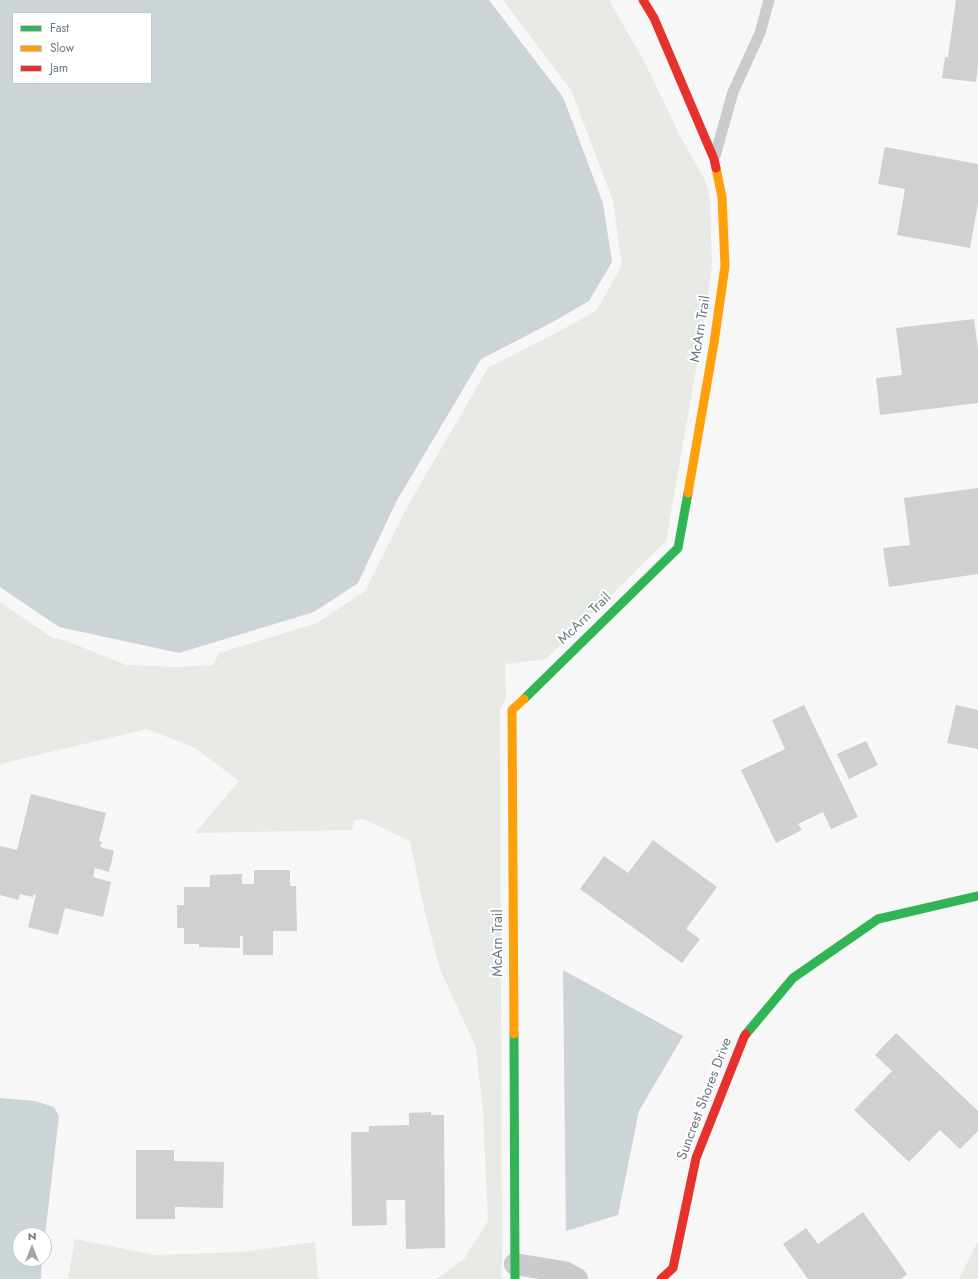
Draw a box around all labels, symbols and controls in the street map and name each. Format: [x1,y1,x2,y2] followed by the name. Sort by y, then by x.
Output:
[12,12,152,84] legend
[50,19,69,37] text: Fast
[50,39,74,57] text: Slow
[50,59,68,77] text: Jam
[687,294,715,364] street label: McArn Trail
[555,590,615,648] street label: McArn Trail
[491,909,507,977] street label: McArn Trail
[674,1036,736,1162] street label: Suncrest Shores Drive
[12,1227,52,1267] north arrow
[28,1228,36,1244] text: N

